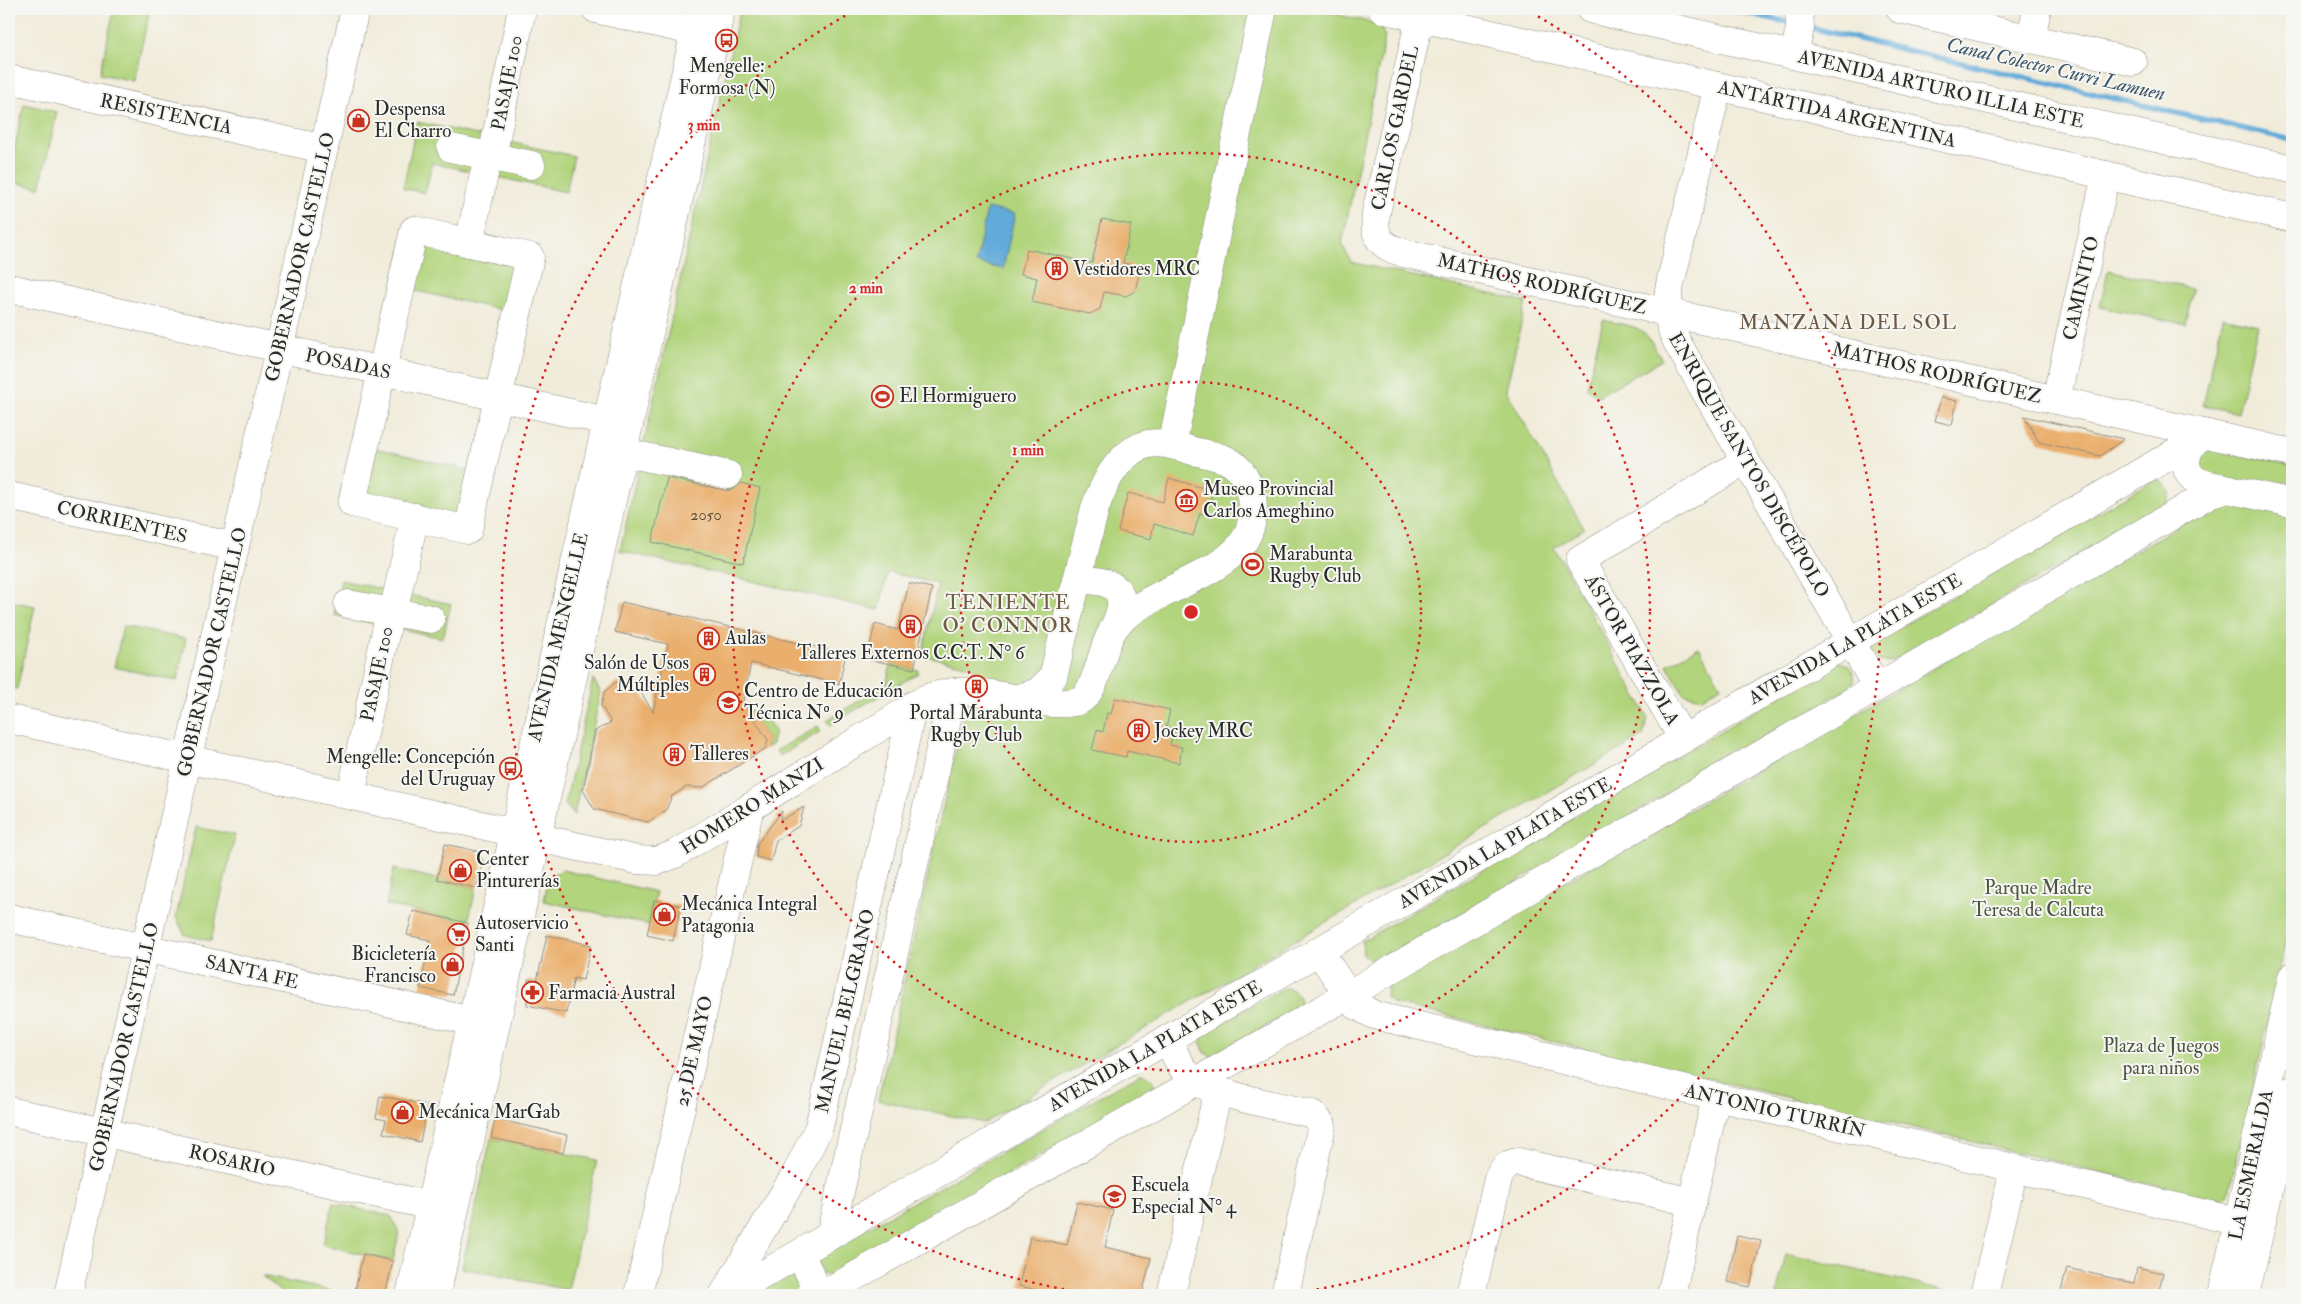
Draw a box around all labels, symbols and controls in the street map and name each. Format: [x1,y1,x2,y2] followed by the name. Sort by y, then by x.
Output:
[715,28,739,52] bus stop icon: Mengelle: Formosa (N)
[1944,32,2168,106] water label: Canal Colector Curri Lamuen
[486,33,528,133] street label: PASAJE 100
[1366,43,1424,213] street label: CARLOS GARDEL
[1795,44,2087,134] street label: AVENIDA ARTURO ILLIA ESTE
[678,54,776,100] place label: Mengelle: Formosa (N)
[1715,73,1959,153] street label: ANTÁRTIDA ARGENTINA
[98,88,234,140] street label: RESISTENCIA
[374,97,451,143] place label: Despensa El Charro
[346,108,370,132] shop icon: Despensa El Charro
[688,116,720,135] text: 3 min
[260,130,340,384] street label: GOBERNADOR CASTELLO
[2057,234,2105,342] street label: CAMINITO
[1435,246,1649,320] street label: MATHOS RODRÍGUEZ
[1045,257,1069,281] building icon: Vestidores MRC
[1073,257,1200,281] place label: Vestidores MRC
[849,279,883,298] text: 2 min
[1739,310,1957,335] district label: MANZANA DEL SOL
[1663,327,1837,602] street label: ENRIQUE SANTOS DISCÉPOLO
[1830,335,2044,409] street label: MATHOS RODRÍGUEZ
[303,343,393,385] street label: POSADAS
[871,384,895,408] sports icon: El Hormiguero
[899,384,1016,408] place label: El Hormiguero
[1012,441,1044,460] text: 1 min
[1203,477,1334,523] place label: Museo Provincial Carlos Ameghino
[1175,488,1199,512] museum icon: Museo Provincial Carlos Ameghino
[54,495,190,549] street label: CORRIENTES
[690,505,722,525] house number: 2050
[172,525,252,779] street label: GOBERNADOR CASTELLO
[522,530,594,745] street label: AVENIDA MENGELLE
[1269,542,1361,588] place label: Marabunta Rugby Club
[1241,553,1265,577] sports icon: Marabunta Rugby Club
[1578,568,1687,730] street label: ÁSTOR PIAZZOLA
[1743,568,1966,711] street label: AVENIDA LA PLATA ESTE
[942,590,1074,638] district label: TENIENTE O' CONNOR
[1182,603,1200,621] centre of rings
[899,615,923,639] building icon: Talleres Externos C.C.T. N° 6
[355,624,399,724] street label: PASAJE 100
[697,626,721,650] building icon: Aulas
[724,626,766,650] place label: Aulas
[797,641,1026,665] place label: Talleres Externos C.C.T. N° 6
[584,651,689,698] place label: Salón de Usos Múltiples
[693,662,717,686] building icon: Salón de Usos Múltiples
[964,675,988,699] building icon: Portal Marabunta Rugby Club
[744,679,903,725] place label: Centro de Educación Técnica Nº 9
[716,690,740,714] school or university icon: Centro de Educación Técnica Nº 9
[909,701,1043,747] place label: Portal Marabunta Rugby Club
[1126,719,1150,743] building icon: Jockey MRC
[1153,719,1253,743] place label: Jockey MRC
[662,742,686,766] building icon: Talleres
[690,742,749,766] place label: Talleres
[326,745,496,791] place label: Mengelle: Concepción del Uruguay
[676,752,828,860] street label: HOMERO MANZI
[499,756,523,780] bus stop icon: Mengelle: Concepción del Uruguay
[1393,772,1616,915] street label: AVENIDA LA PLATA ESTE
[476,847,559,893] place label: Center Pinturerías
[448,858,472,882] shop icon: Center Pinturerías
[1972,876,2104,922] park label: Parque Madre Teresa de Calcuta
[681,892,817,938] place label: Mecánica Integral Patagonia
[653,903,677,927] shop icon: Mecánica Integral Patagonia
[810,907,880,1115] street label: MANUEL BELGRANO
[474,911,569,957] place label: Autoservicio Santi
[84,920,164,1174] street label: GOBERNADOR CASTELLO
[447,922,471,946] supermarket icon: Autoservicio Santi
[352,942,436,988] place label: Bicicletería Francisco
[203,950,301,994] street label: SANTA FE
[440,953,464,977] shop icon: Bicicletería Francisco
[1043,975,1266,1118] street label: AVENIDA LA PLATA ESTE
[520,981,544,1005] pharmacy icon: Farmacia Austral
[548,981,676,1005] place label: Farmacia Austral
[670,993,718,1109] street label: 25 DE MAYO
[2103,1034,2219,1081] park label: Plaza de Juegos para niños
[1681,1076,1868,1143] street label: ANTONIO TURRÍN
[2223,1088,2279,1242] street label: LA ESMERALDA
[390,1100,414,1124] shop icon: Mecánica MarGab
[418,1100,560,1124] place label: Mecánica MarGab
[186,1139,278,1183] street label: ROSARIO
[1131,1173,1237,1220] place label: Escuela Especial N° 4
[1103,1184,1127,1208] school or university icon: Escuela Especial N° 4

